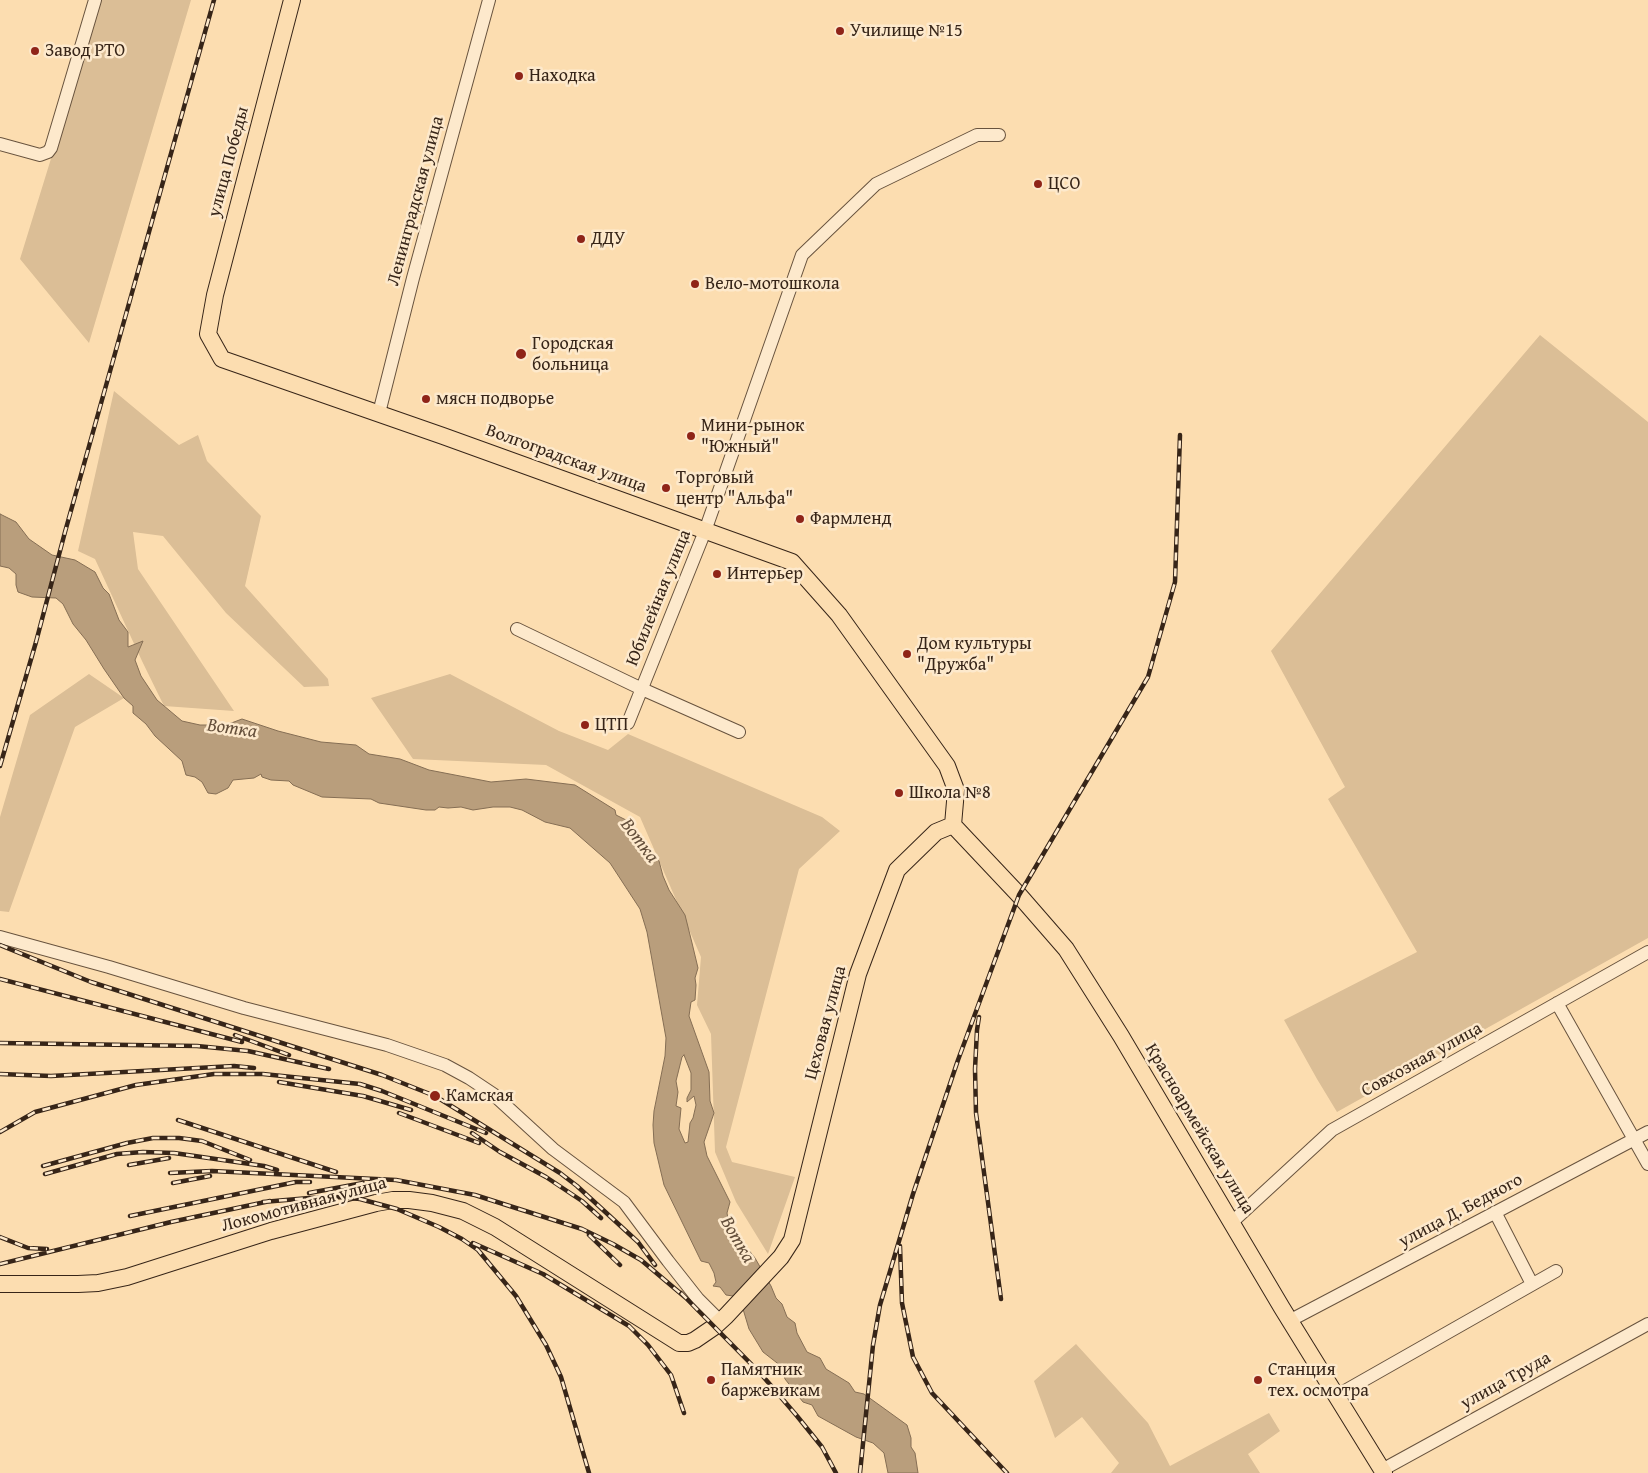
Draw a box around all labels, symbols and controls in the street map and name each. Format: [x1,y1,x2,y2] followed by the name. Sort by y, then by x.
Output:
[850,20,963,42] place label: Училище №15
[834,25,846,37] marker: Училище №15
[45,40,125,62] place label: Завод РТО
[29,45,41,57] marker: Завод РТО
[529,65,596,87] place label: Находка
[513,70,525,82] marker: Находка
[204,104,254,220] street label: улица Победы
[383,114,449,288] street label: Ленинградская улица
[1048,173,1080,195] place label: ЦСО
[1032,178,1044,190] marker: ЦСО
[591,228,625,250] place label: ДДУ
[575,233,587,245] marker: ДДУ
[705,273,840,295] place label: Вело-мотошкола
[689,278,701,290] marker: Вело-мотошкола
[532,333,614,376] place label: Городская больница
[514,347,528,361] marker: Городская больница
[436,388,554,410] place label: мясн подворье
[420,393,432,405] marker: мясн подворье
[701,415,805,458] place label: Мини-рынок "Южный"
[483,420,649,498] street label: Волгоградская улица
[685,430,697,442] marker: Мини-рынок "Южный"
[676,467,793,509] place label: Торговый центр "Альфа"
[660,482,672,494] marker: Торговый центр "Альфа"
[810,508,891,530] place label: Фармленд
[794,513,806,525] marker: Фармленд
[622,527,696,669] street label: Юбилейная улица
[727,563,803,585] place label: Интерьер
[711,568,723,580] marker: Интерьер
[917,633,1032,676] place label: Дом культуры "Дружба"
[901,648,913,660] marker: Дом культуры "Дружба"
[206,714,258,744] water label: Вотка
[595,714,628,736] place label: ЦТП
[579,719,591,731] marker: ЦТП
[909,782,991,804] place label: Школа №8
[893,787,905,799] marker: Школа №8
[615,814,663,868] water label: Вотка
[800,963,852,1083] street label: Цеховая улица
[1358,1018,1486,1102] street label: Совхозная улица
[1140,1040,1258,1218] street label: Красноармейская улица
[446,1085,514,1107] place label: Камская
[428,1089,442,1103] marker: Камская
[1395,1169,1527,1253] street label: улица Д. Бедного
[219,1173,389,1237] street label: Локомотивная улица
[715,1213,759,1267] water label: Вотка
[1457,1347,1555,1415] street label: улица Труда
[721,1359,820,1402] place label: Памятник баржевикам
[1268,1359,1369,1402] place label: Станция тех. осмотра
[705,1374,717,1386] marker: Памятник баржевикам
[1252,1374,1264,1386] marker: Станция тех. осмотра

